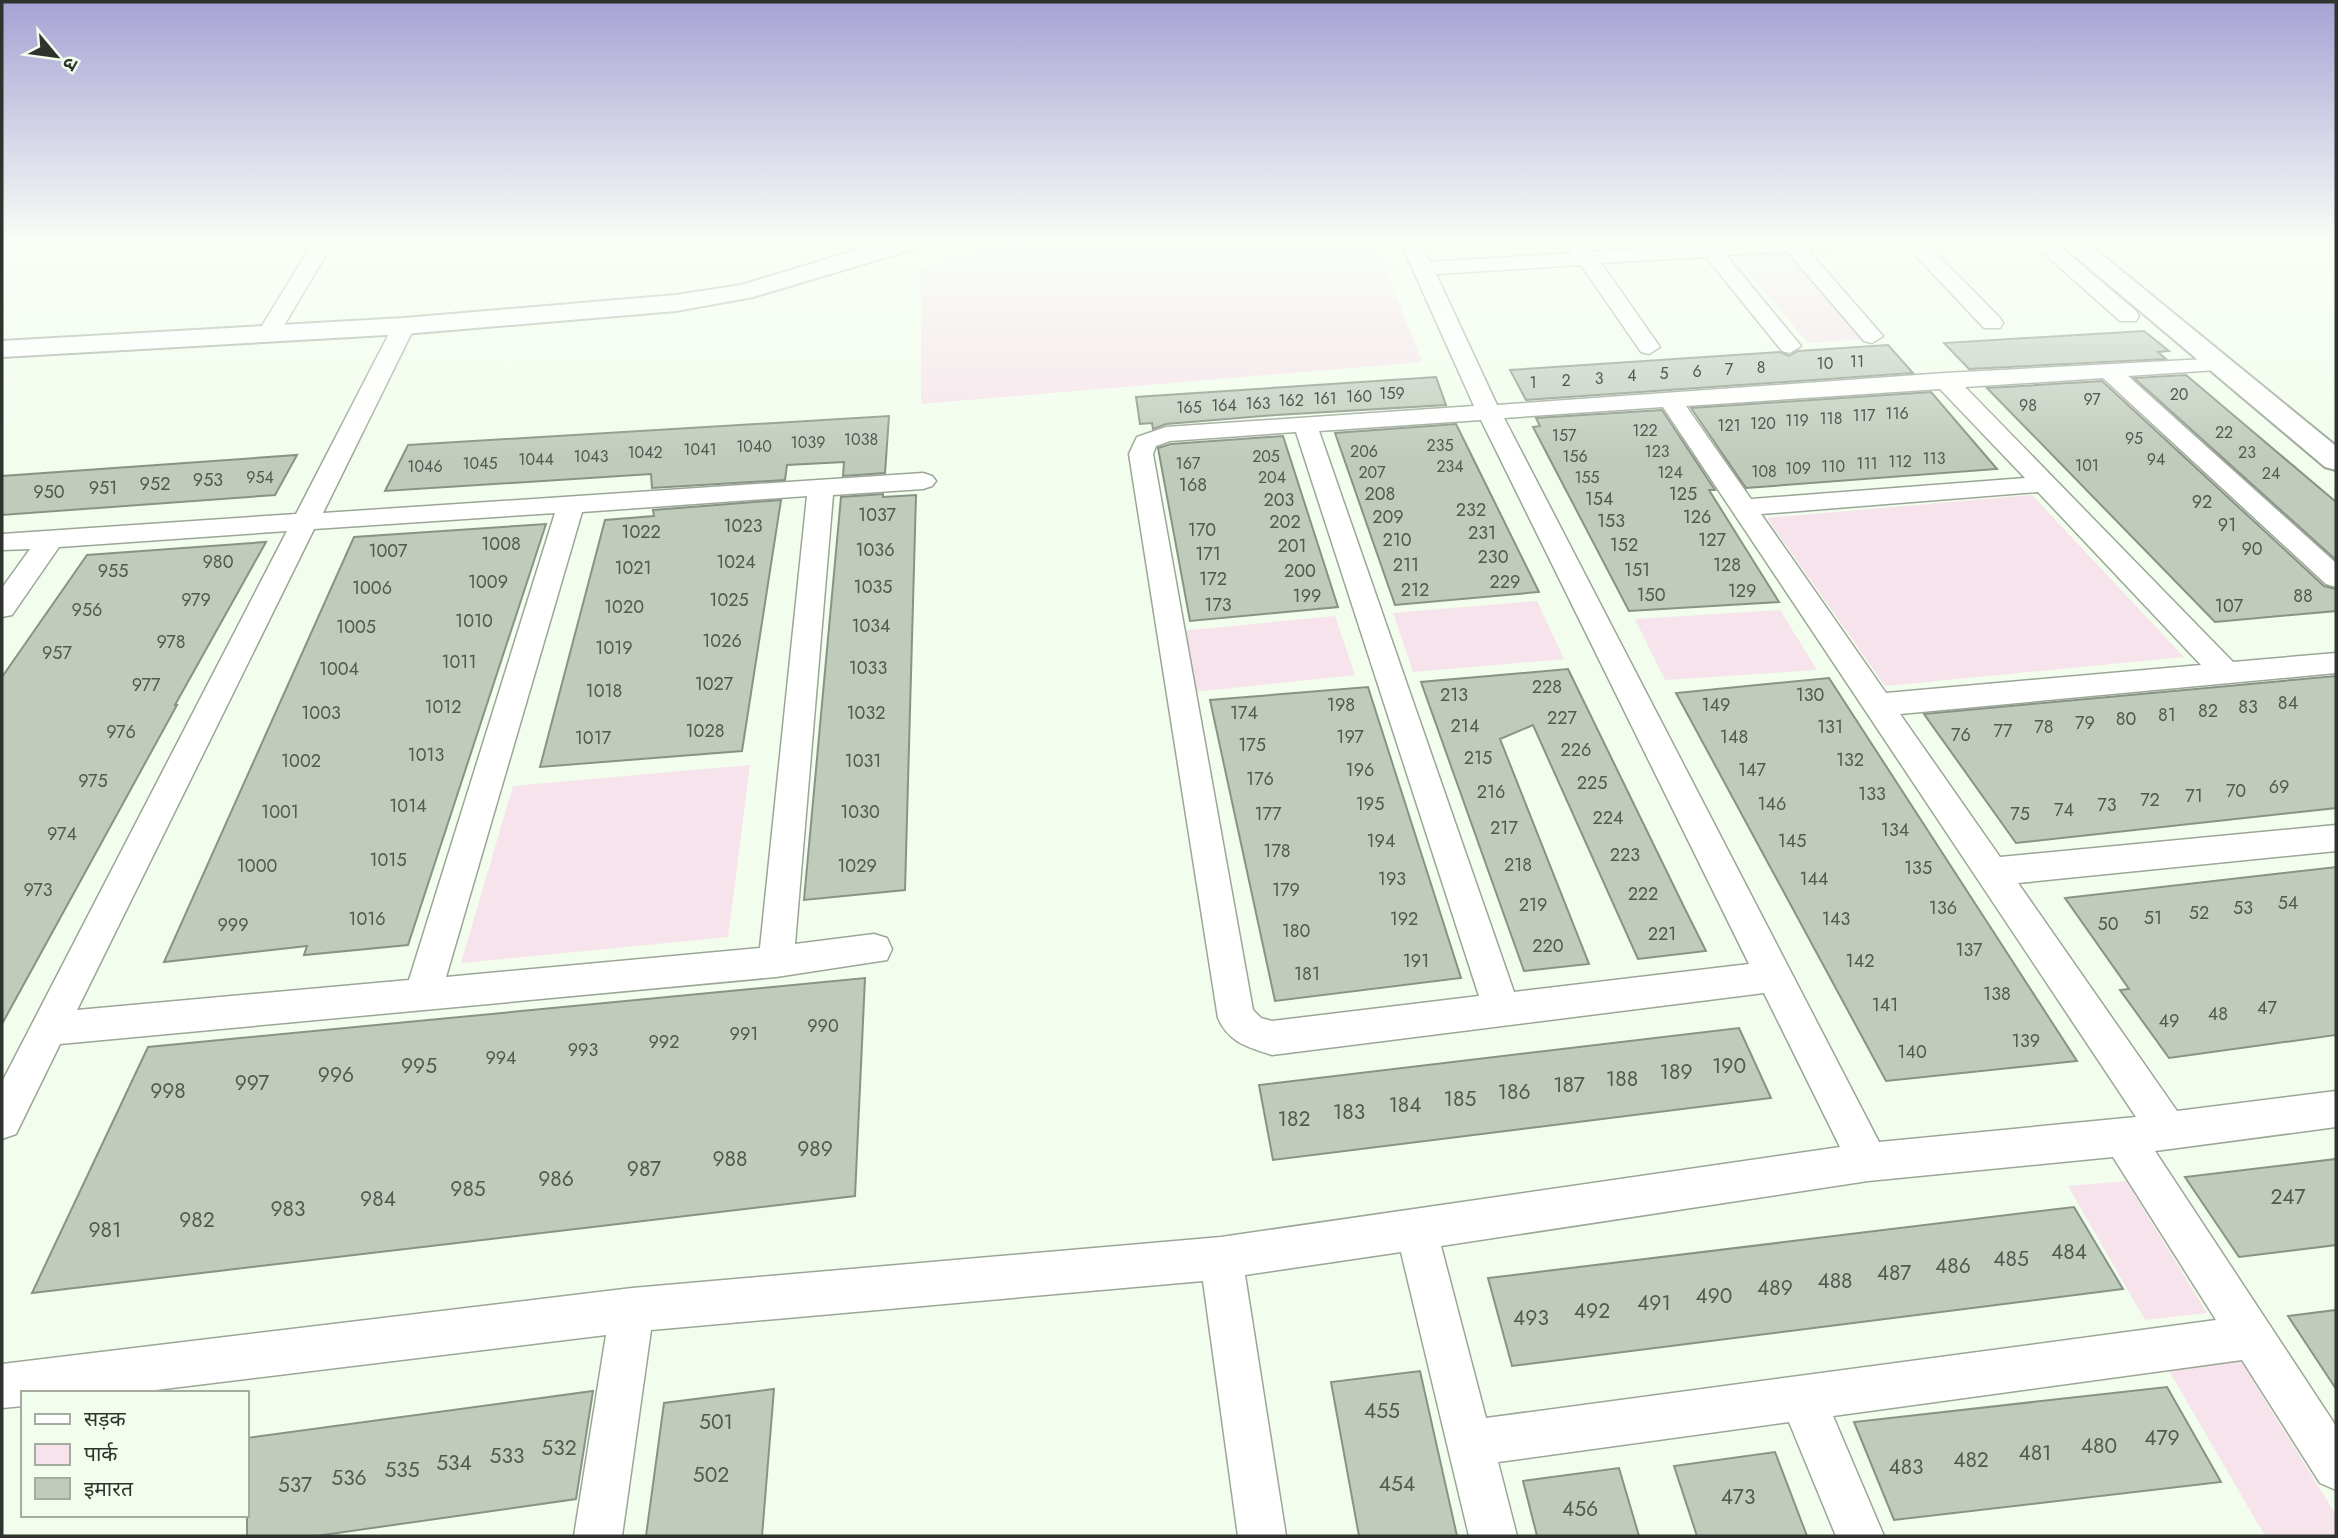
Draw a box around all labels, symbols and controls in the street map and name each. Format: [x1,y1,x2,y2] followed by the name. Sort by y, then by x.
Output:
[21,21,91,91] north arrow
[56,53,85,76] text: उ
[1850,350,1864,373] house number: 11
[1817,352,1833,375] house number: 10
[1757,356,1765,379] house number: 8
[1725,358,1734,381] house number: 7
[1692,360,1702,383] house number: 6
[1659,362,1669,385] house number: 5
[1627,364,1637,387] house number: 4
[1595,367,1604,390] house number: 3
[1561,369,1571,392] house number: 2
[1529,371,1537,394] house number: 1
[1379,382,1405,405] house number: 159
[2170,383,2188,406] house number: 20
[1346,385,1372,408] house number: 160
[1313,387,1337,410] house number: 161
[2083,388,2101,411] house number: 97
[1278,389,1304,412] house number: 162
[1245,392,1271,415] house number: 163
[1211,394,1237,417] house number: 164
[2019,394,2037,417] house number: 98
[1176,396,1202,419] house number: 165
[1885,402,1909,425] house number: 116
[1853,404,1876,427] house number: 117
[1819,407,1843,430] house number: 118
[1785,409,1809,432] house number: 119
[1750,412,1776,435] house number: 120
[1717,414,1741,437] house number: 121
[1632,419,1658,442] house number: 122
[2215,421,2233,444] house number: 22
[1552,424,1577,447] house number: 157
[2125,427,2143,450] house number: 95
[844,428,878,451] house number: 1038
[791,431,825,454] house number: 1039
[1427,434,1453,457] house number: 235
[736,435,772,458] house number: 1040
[683,438,717,461] house number: 1041
[1350,440,1378,463] house number: 206
[1644,440,1670,463] house number: 123
[627,441,663,464] house number: 1042
[2238,441,2256,464] house number: 23
[574,445,609,468] house number: 1043
[1252,445,1280,468] house number: 205
[1562,445,1588,468] house number: 156
[1922,447,1946,470] house number: 113
[518,448,554,471] house number: 1044
[2147,448,2165,471] house number: 94
[1888,450,1912,473] house number: 112
[462,452,498,475] house number: 1045
[1176,452,1201,475] house number: 167
[1856,452,1878,475] house number: 111
[2075,454,2099,477] house number: 101
[407,455,443,478] house number: 1046
[1436,455,1464,478] house number: 234
[1821,455,1845,478] house number: 110
[1785,457,1811,480] house number: 109
[1751,460,1777,483] house number: 108
[1358,461,1386,484] house number: 207
[1657,461,1683,484] house number: 124
[2262,462,2280,485] house number: 24
[246,466,274,489] house number: 954
[1258,466,1286,489] house number: 204
[1574,466,1600,489] house number: 155
[193,467,223,493] house number: 953
[140,471,170,497] house number: 952
[1179,472,1207,498] house number: 168
[89,475,117,501] house number: 951
[33,479,65,505] house number: 950
[1365,481,1395,507] house number: 208
[1669,481,1697,507] house number: 125
[1585,486,1613,512] house number: 154
[1264,487,1295,513] house number: 203
[2192,489,2212,515] house number: 92
[1456,497,1486,523] house number: 232
[858,502,896,528] house number: 1037
[1372,504,1404,530] house number: 209
[1683,504,1711,530] house number: 126
[1597,508,1625,534] house number: 153
[1269,509,1301,535] house number: 202
[2218,512,2236,538] house number: 91
[724,513,763,539] house number: 1023
[1188,517,1216,543] house number: 170
[621,519,661,545] house number: 1022
[1468,520,1496,546] house number: 231
[1382,527,1412,553] house number: 210
[1698,527,1726,553] house number: 127
[481,531,521,557] house number: 1008
[1610,532,1638,558] house number: 152
[1277,533,1307,559] house number: 201
[2241,536,2263,562] house number: 90
[855,537,895,563] house number: 1036
[368,538,408,564] house number: 1007
[1195,541,1221,567] house number: 171
[1478,544,1509,570] house number: 230
[203,549,234,575] house number: 980
[716,549,756,575] house number: 1024
[1393,552,1419,578] house number: 211
[1713,552,1741,578] house number: 128
[614,555,652,581] house number: 1021
[1624,557,1650,583] house number: 151
[98,558,128,584] house number: 955
[1284,558,1316,584] house number: 200
[1199,566,1227,592] house number: 172
[468,569,508,595] house number: 1009
[1490,569,1520,595] house number: 229
[854,574,892,600] house number: 1035
[352,575,392,601] house number: 1006
[1401,577,1429,603] house number: 212
[1728,578,1756,604] house number: 129
[1636,582,1666,608] house number: 150
[1293,583,1321,609] house number: 199
[2293,583,2313,609] house number: 88
[181,587,211,613] house number: 979
[709,587,749,613] house number: 1025
[1204,592,1232,618] house number: 173
[2215,593,2244,619] house number: 107
[604,594,644,620] house number: 1020
[72,597,102,623] house number: 956
[455,608,493,634] house number: 1010
[851,613,891,639] house number: 1034
[336,614,376,640] house number: 1005
[702,628,742,654] house number: 1026
[156,629,186,655] house number: 978
[595,635,633,661] house number: 1019
[42,640,73,666] house number: 957
[441,649,477,675] house number: 1011
[849,655,887,681] house number: 1033
[319,656,359,682] house number: 1004
[695,671,734,697] house number: 1027
[132,672,161,698] house number: 977
[1532,674,1562,700] house number: 228
[586,678,622,704] house number: 1018
[1440,682,1468,708] house number: 213
[1796,682,1825,708] house number: 130
[2278,690,2298,716] house number: 84
[1327,692,1355,718] house number: 198
[1702,692,1730,718] house number: 149
[424,694,462,720] house number: 1012
[2238,694,2258,720] house number: 83
[2198,698,2218,724] house number: 82
[301,700,341,726] house number: 1003
[847,700,885,726] house number: 1032
[1230,700,1258,726] house number: 174
[2158,702,2176,728] house number: 81
[1547,705,1578,731] house number: 227
[2116,706,2137,732] house number: 80
[2075,710,2095,736] house number: 79
[1451,713,1479,739] house number: 214
[1817,714,1843,740] house number: 131
[2034,714,2054,740] house number: 78
[686,718,724,744] house number: 1028
[1994,718,2013,744] house number: 77
[106,719,136,745] house number: 976
[1951,722,1971,748] house number: 76
[1336,724,1364,750] house number: 197
[1720,724,1748,750] house number: 148
[575,725,612,751] house number: 1017
[1238,732,1266,758] house number: 175
[1561,737,1591,763] house number: 226
[408,742,445,768] house number: 1013
[1464,745,1492,771] house number: 215
[1836,747,1864,773] house number: 132
[281,748,321,774] house number: 1002
[845,748,881,774] house number: 1031
[1346,757,1374,783] house number: 196
[1738,757,1767,783] house number: 147
[1246,766,1274,792] house number: 176
[78,768,108,794] house number: 975
[1577,770,1607,796] house number: 225
[2269,774,2289,800] house number: 69
[2226,778,2246,804] house number: 70
[1477,779,1505,805] house number: 216
[1858,781,1886,807] house number: 133
[2185,783,2203,809] house number: 71
[2140,787,2160,813] house number: 72
[1356,791,1384,817] house number: 195
[1758,791,1786,817] house number: 146
[2097,792,2117,818] house number: 73
[389,793,427,819] house number: 1014
[2054,797,2074,823] house number: 74
[261,799,299,825] house number: 1001
[840,799,880,825] house number: 1030
[1255,801,1282,827] house number: 177
[2010,801,2030,827] house number: 75
[1593,805,1623,831] house number: 224
[1490,815,1518,841] house number: 217
[1881,817,1909,843] house number: 134
[47,821,77,847] house number: 974
[1367,828,1395,854] house number: 194
[1778,828,1806,854] house number: 145
[1263,838,1291,864] house number: 178
[1610,842,1640,868] house number: 223
[369,847,407,873] house number: 1015
[1504,852,1532,878] house number: 218
[237,853,277,879] house number: 1000
[837,853,877,879] house number: 1029
[1904,855,1932,881] house number: 135
[1378,866,1406,892] house number: 193
[1799,866,1829,892] house number: 144
[23,877,53,903] house number: 973
[1272,877,1300,903] house number: 179
[1628,881,1658,907] house number: 222
[2278,890,2298,916] house number: 54
[1519,892,1547,918] house number: 219
[1929,895,1957,921] house number: 136
[2233,895,2253,921] house number: 53
[2189,900,2209,926] house number: 52
[2144,905,2162,931] house number: 51
[348,906,386,932] house number: 1016
[1390,906,1418,932] house number: 192
[1822,906,1850,932] house number: 143
[2098,911,2119,937] house number: 50
[217,912,249,938] house number: 999
[1282,918,1311,944] house number: 180
[1648,921,1676,947] house number: 221
[1532,933,1564,959] house number: 220
[1955,937,1983,963] house number: 137
[1403,948,1429,974] house number: 191
[1846,948,1874,974] house number: 142
[1294,961,1320,987] house number: 181
[1983,981,2011,1007] house number: 138
[1872,992,1898,1018] house number: 141
[2257,995,2278,1021] house number: 47
[2208,1001,2228,1027] house number: 48
[2159,1008,2179,1034] house number: 49
[807,1013,839,1039] house number: 990
[730,1021,758,1047] house number: 991
[2012,1028,2040,1054] house number: 139
[649,1029,679,1055] house number: 992
[568,1037,598,1063] house number: 993
[1897,1039,1927,1065] house number: 140
[485,1045,517,1071] house number: 994
[401,1051,437,1081] house number: 995
[1712,1051,1746,1081] house number: 190
[1659,1057,1693,1087] house number: 189
[318,1060,354,1090] house number: 996
[1606,1064,1638,1094] house number: 188
[235,1068,269,1098] house number: 997
[1553,1070,1585,1100] house number: 187
[150,1076,186,1106] house number: 998
[1497,1077,1531,1107] house number: 186
[1444,1084,1476,1114] house number: 185
[1388,1090,1422,1120] house number: 184
[1333,1097,1365,1127] house number: 183
[1278,1104,1310,1134] house number: 182
[797,1134,833,1164] house number: 989
[712,1144,748,1174] house number: 988
[627,1154,661,1184] house number: 987
[538,1164,574,1194] house number: 986
[450,1174,486,1204] house number: 985
[2270,1182,2306,1212] house number: 247
[360,1184,396,1214] house number: 984
[270,1194,306,1224] house number: 983
[179,1205,215,1235] house number: 982
[88,1215,122,1245] house number: 981
[2051,1237,2087,1267] house number: 484
[1993,1244,2029,1274] house number: 485
[1935,1251,1971,1281] house number: 486
[1877,1258,1911,1288] house number: 487
[1817,1266,1853,1296] house number: 488
[1757,1273,1793,1303] house number: 489
[1696,1281,1732,1311] house number: 490
[1637,1288,1671,1318] house number: 491
[1574,1296,1610,1326] house number: 492
[1513,1303,1549,1333] house number: 493
[21,1391,248,1517] legend
[1364,1396,1400,1426] house number: 455
[84,1404,126,1434] text: सड़क
[699,1407,733,1437] house number: 501
[2144,1423,2180,1453] house number: 479
[2081,1431,2117,1461] house number: 480
[541,1433,577,1463] house number: 532
[2018,1438,2052,1468] house number: 481
[84,1439,118,1469] text: पार्क
[490,1441,524,1471] house number: 533
[1953,1445,1989,1475] house number: 482
[436,1448,472,1478] house number: 534
[1888,1452,1924,1482] house number: 483
[384,1455,420,1485] house number: 535
[693,1460,729,1490] house number: 502
[331,1463,367,1493] house number: 536
[1379,1469,1415,1499] house number: 454
[278,1470,312,1500] house number: 537
[84,1474,134,1504] text: इमारत
[1721,1482,1755,1512] house number: 473
[1562,1494,1598,1524] house number: 456

